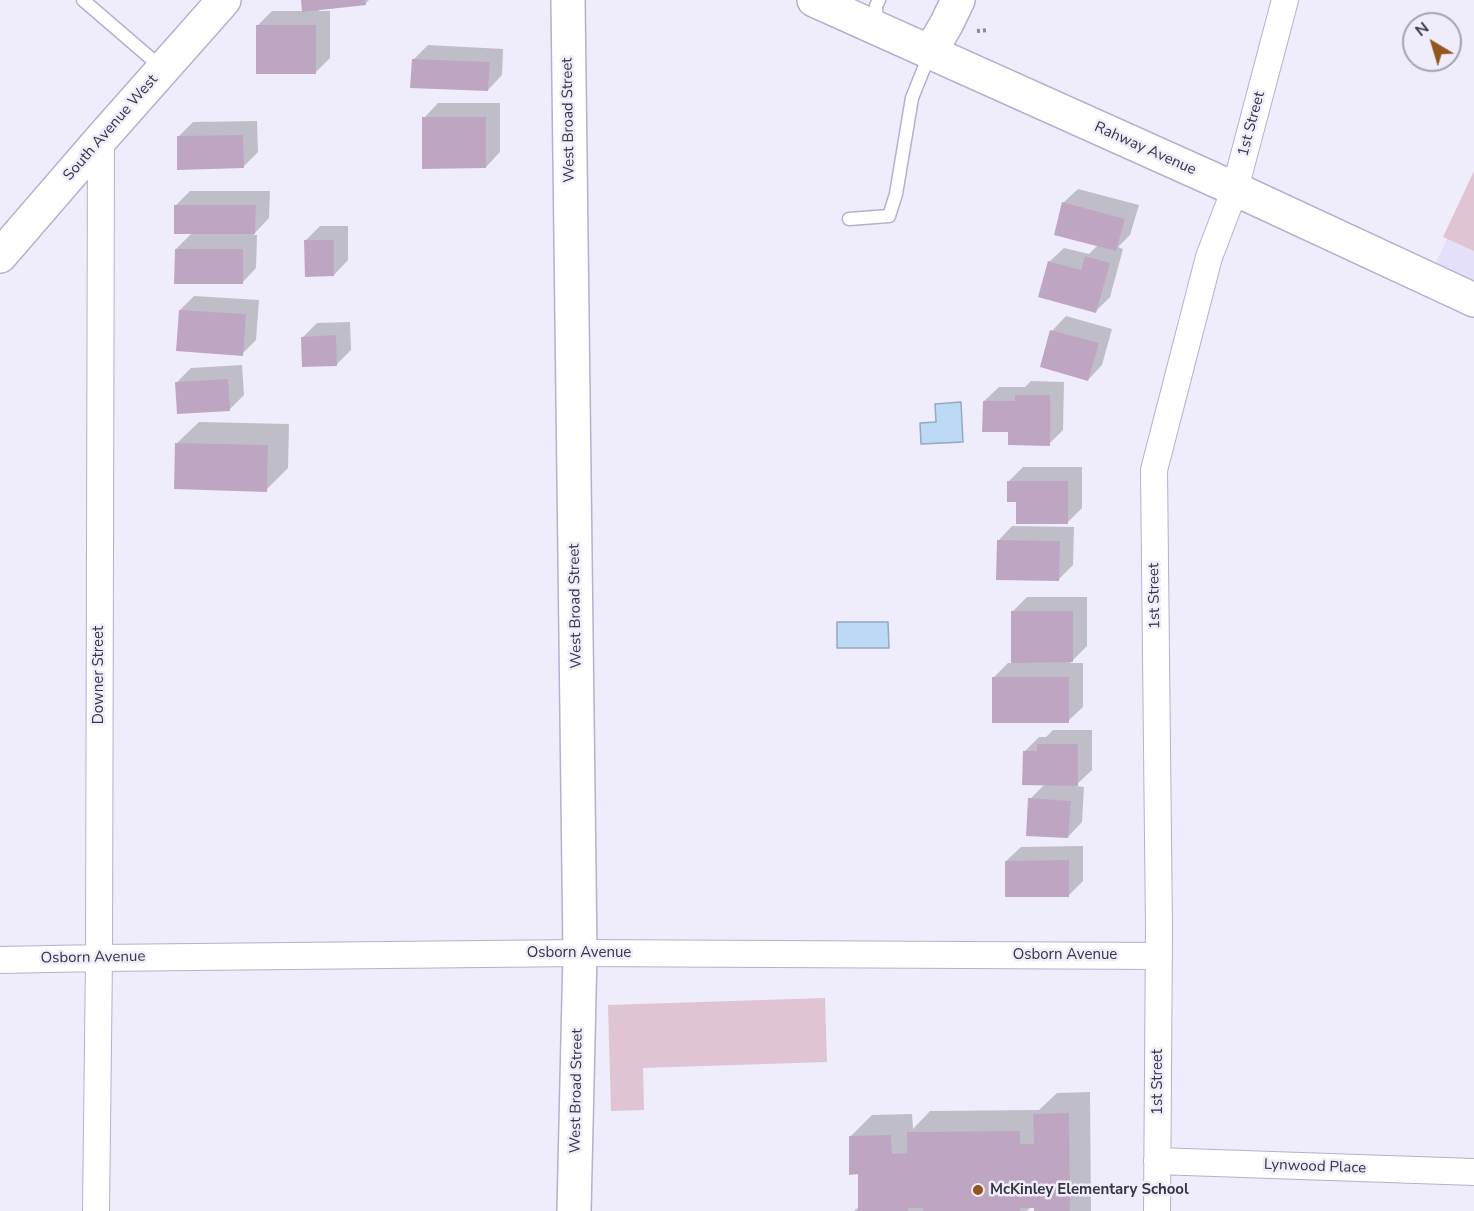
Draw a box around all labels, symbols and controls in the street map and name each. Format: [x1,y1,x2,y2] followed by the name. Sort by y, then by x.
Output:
[1402,12,1462,72] north arrow
[1411,17,1434,42] text: N
[559,57,579,183] street label: West Broad Street
[60,71,162,185] street label: South Avenue West
[1235,90,1269,158] street label: 1st Street
[1091,119,1199,179] street label: Rahway Avenue
[566,543,586,669] street label: West Broad Street
[1145,563,1165,629] street label: 1st Street
[90,626,108,724] street label: Downer Street
[527,944,631,962] street label: Osborn Avenue
[1013,946,1117,964] street label: Osborn Avenue
[41,948,145,968] street label: Osborn Avenue
[567,1028,587,1154] street label: West Broad Street
[1149,1049,1167,1115] street label: 1st Street
[1264,1156,1366,1178] street label: Lynwood Place
[990,1181,1189,1199] place label: McKinley Elementary School
[971,1183,985,1197] marker: McKinley Elementary School

